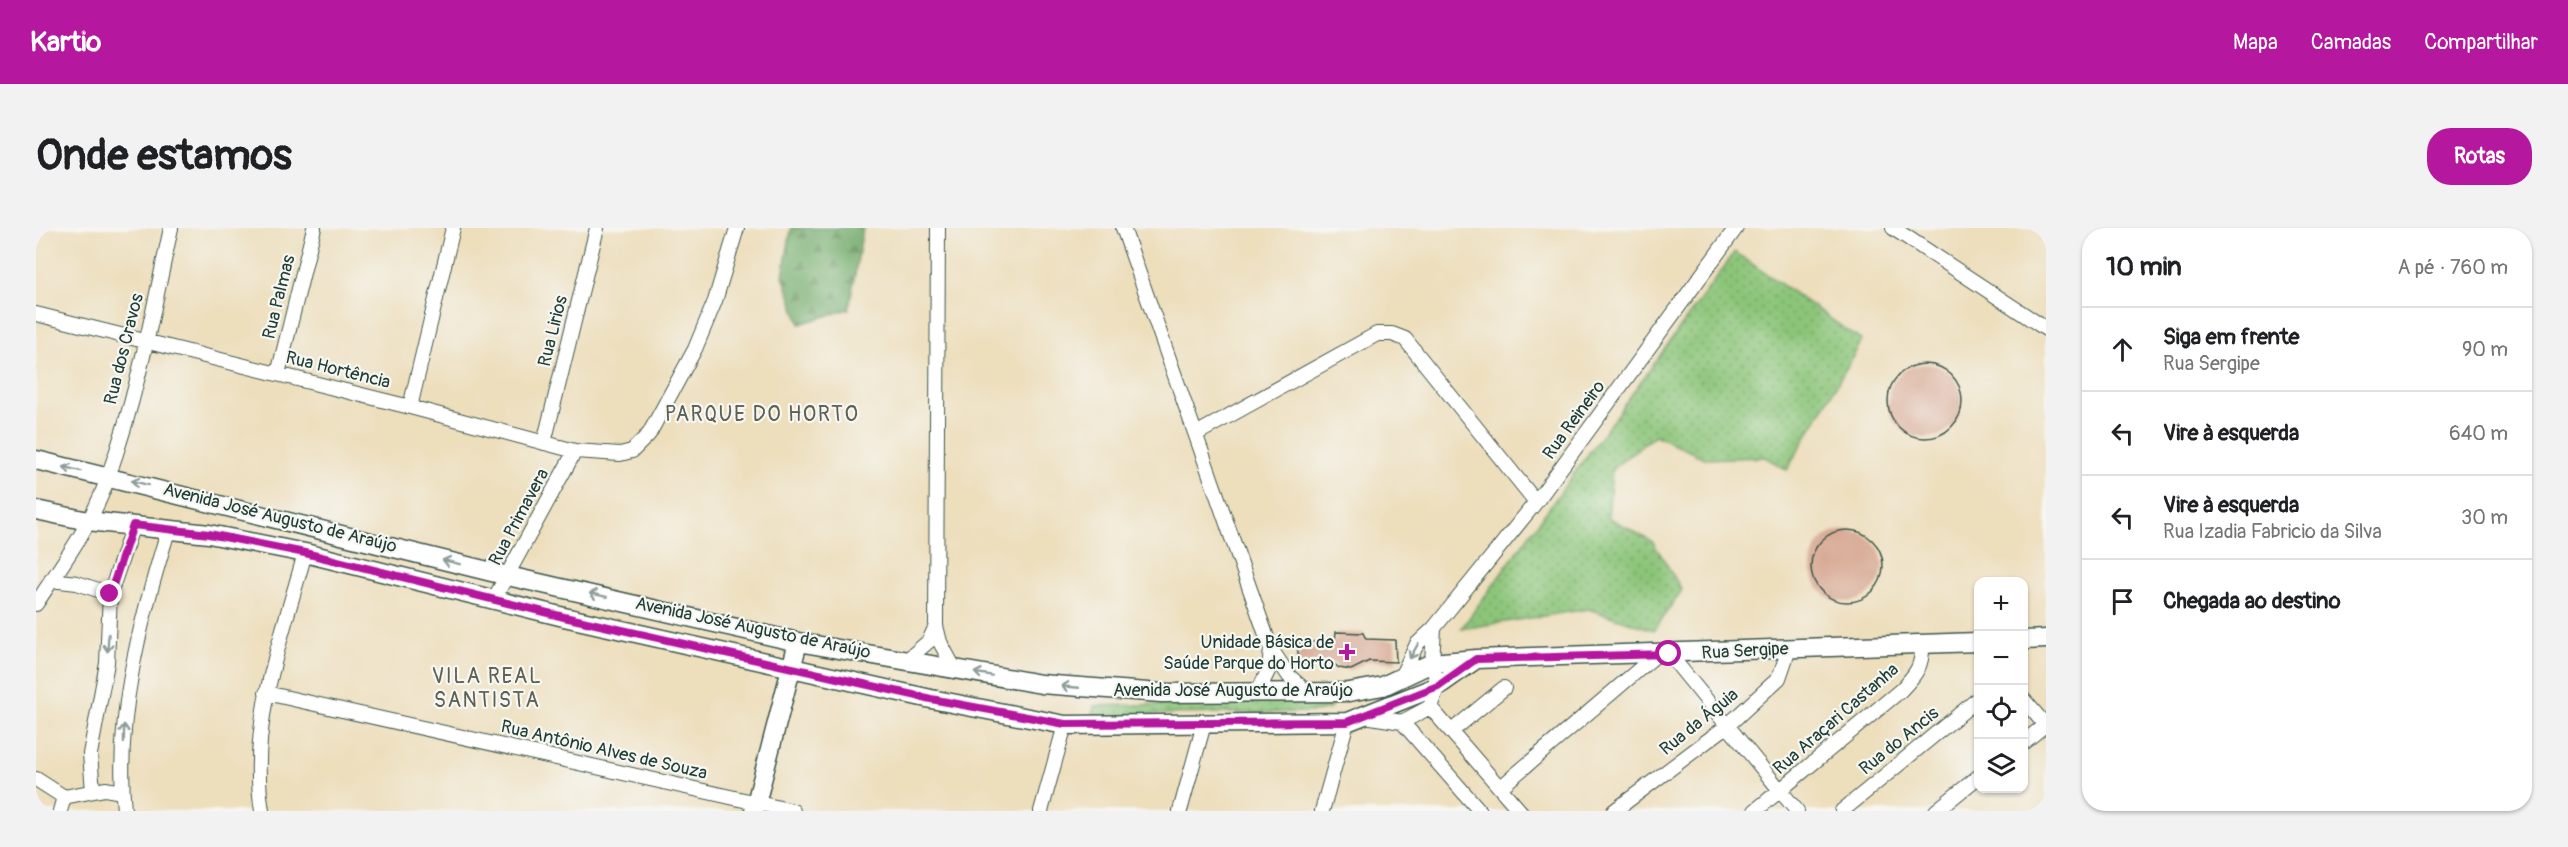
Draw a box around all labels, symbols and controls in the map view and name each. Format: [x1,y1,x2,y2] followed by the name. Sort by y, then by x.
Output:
[30,25,101,60] text: Kartio
[2233,29,2278,56] text: Mapa
[2311,29,2391,56] text: Camadas
[2424,29,2538,56] text: Compartilhar
[2427,128,2532,185] button: Rotas
[36,130,292,182] text: Onde estamos
[2106,251,2182,283] text: 10 min
[257,252,301,342] street label: Rua Palmas
[2397,255,2508,280] text: A pé · 760 m
[99,291,149,407] street label: Rua dos Cravos
[533,293,573,369] street label: Rua Lirios
[2163,323,2299,351] text: Siga em frente
[2106,333,2139,366] icon: ahead
[2462,337,2508,362] text: 90 m
[283,346,393,394] street label: Rua Hortência
[2163,351,2260,376] text: Rua Sergipe
[1538,376,1611,464] street label: Rua Reineiro
[665,401,859,428] district label: PARQUE DO HORTO
[2106,417,2139,450] icon: left
[2163,419,2299,447] text: Vire à esquerda
[2449,421,2508,446] text: 640 m
[63,463,82,474] one-way arrow
[484,465,554,569] street label: Rua Primavera
[130,477,149,489] one-way arrow
[161,478,399,558] street label: Avenida José Augusto de Araújo
[2163,491,2299,519] text: Vire à esquerda
[2106,501,2139,534] icon: left
[2461,505,2508,530] text: 30 m
[2163,519,2382,544] text: Rua Izadia Fabricio da Silva
[442,555,461,567] one-way arrow
[1974,577,2028,793] map controls
[1974,577,2028,631] button: +
[96,580,122,606] route end
[2106,585,2139,618] icon: arrive
[2163,587,2341,615] text: Chegada ao destino
[589,589,608,601] one-way arrow
[633,592,873,664] street label: Avenida José Augusto de Araújo
[1163,631,1334,675] place label: Unidade Básica de Saúde Parque do Horto
[1974,631,2028,685] button: −
[102,633,113,653] one-way arrow
[1701,637,1789,665] street label: Rua Sergipe
[1655,640,1681,666] route start
[1407,642,1419,659] one-way arrow
[1338,643,1356,661] marker: Unidade Básica de Saúde Parque do Horto
[1768,658,1904,780] street label: Rua Araçari Castanha
[432,663,542,714] district label: VILA REAL SANTISTA
[974,668,994,679] one-way arrow
[1113,679,1353,702] street label: Avenida José Augusto de Araújo
[1060,681,1080,692] one-way arrow
[1655,683,1743,761] street label: Rua da Águia
[1974,685,2028,739] button: locate
[1854,702,1944,780] street label: Rua do Ancis
[499,715,709,785] street label: Rua Antônio Alves de Souza
[118,724,129,744] one-way arrow
[1974,739,2028,793] button: layers

